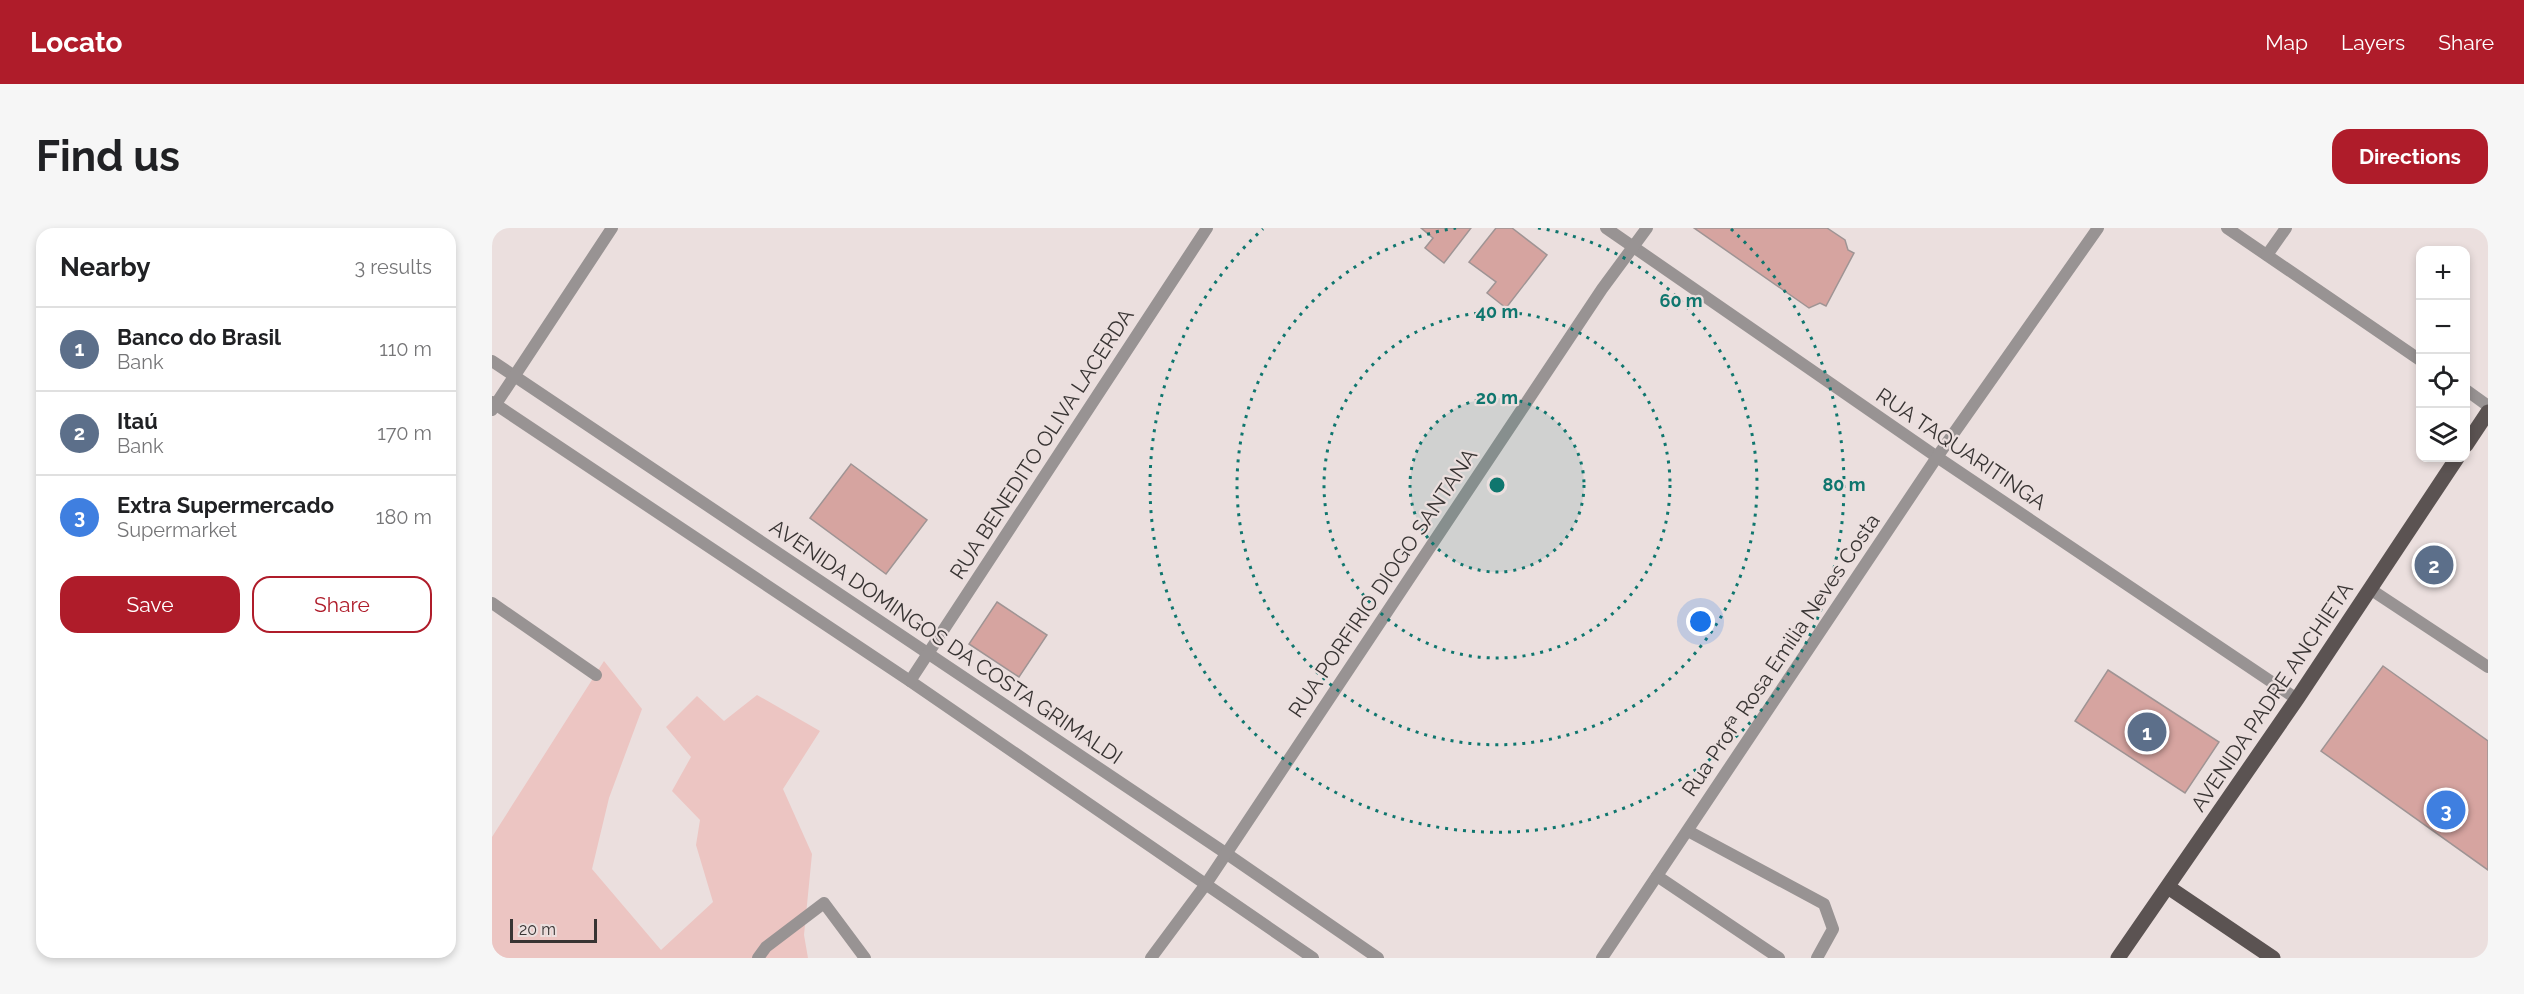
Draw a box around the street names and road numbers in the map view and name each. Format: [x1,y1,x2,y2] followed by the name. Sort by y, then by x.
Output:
[945,304,1139,584] street label: RUA BENEDITO OLIVA LACERDA
[1871,382,2051,515] street label: RUA TAQUARITINGA
[1283,443,1482,722] street label: RUA PORFIRIO DIOGO SANTANA
[1676,509,1885,801] street label: Rua Profª Rosa Emilia Neves Costa
[765,514,1127,769] street label: AVENIDA DOMINGOS DA COSTA GRIMALDI
[2185,577,2358,816] street label: AVENIDA PADRE ANCHIETA

